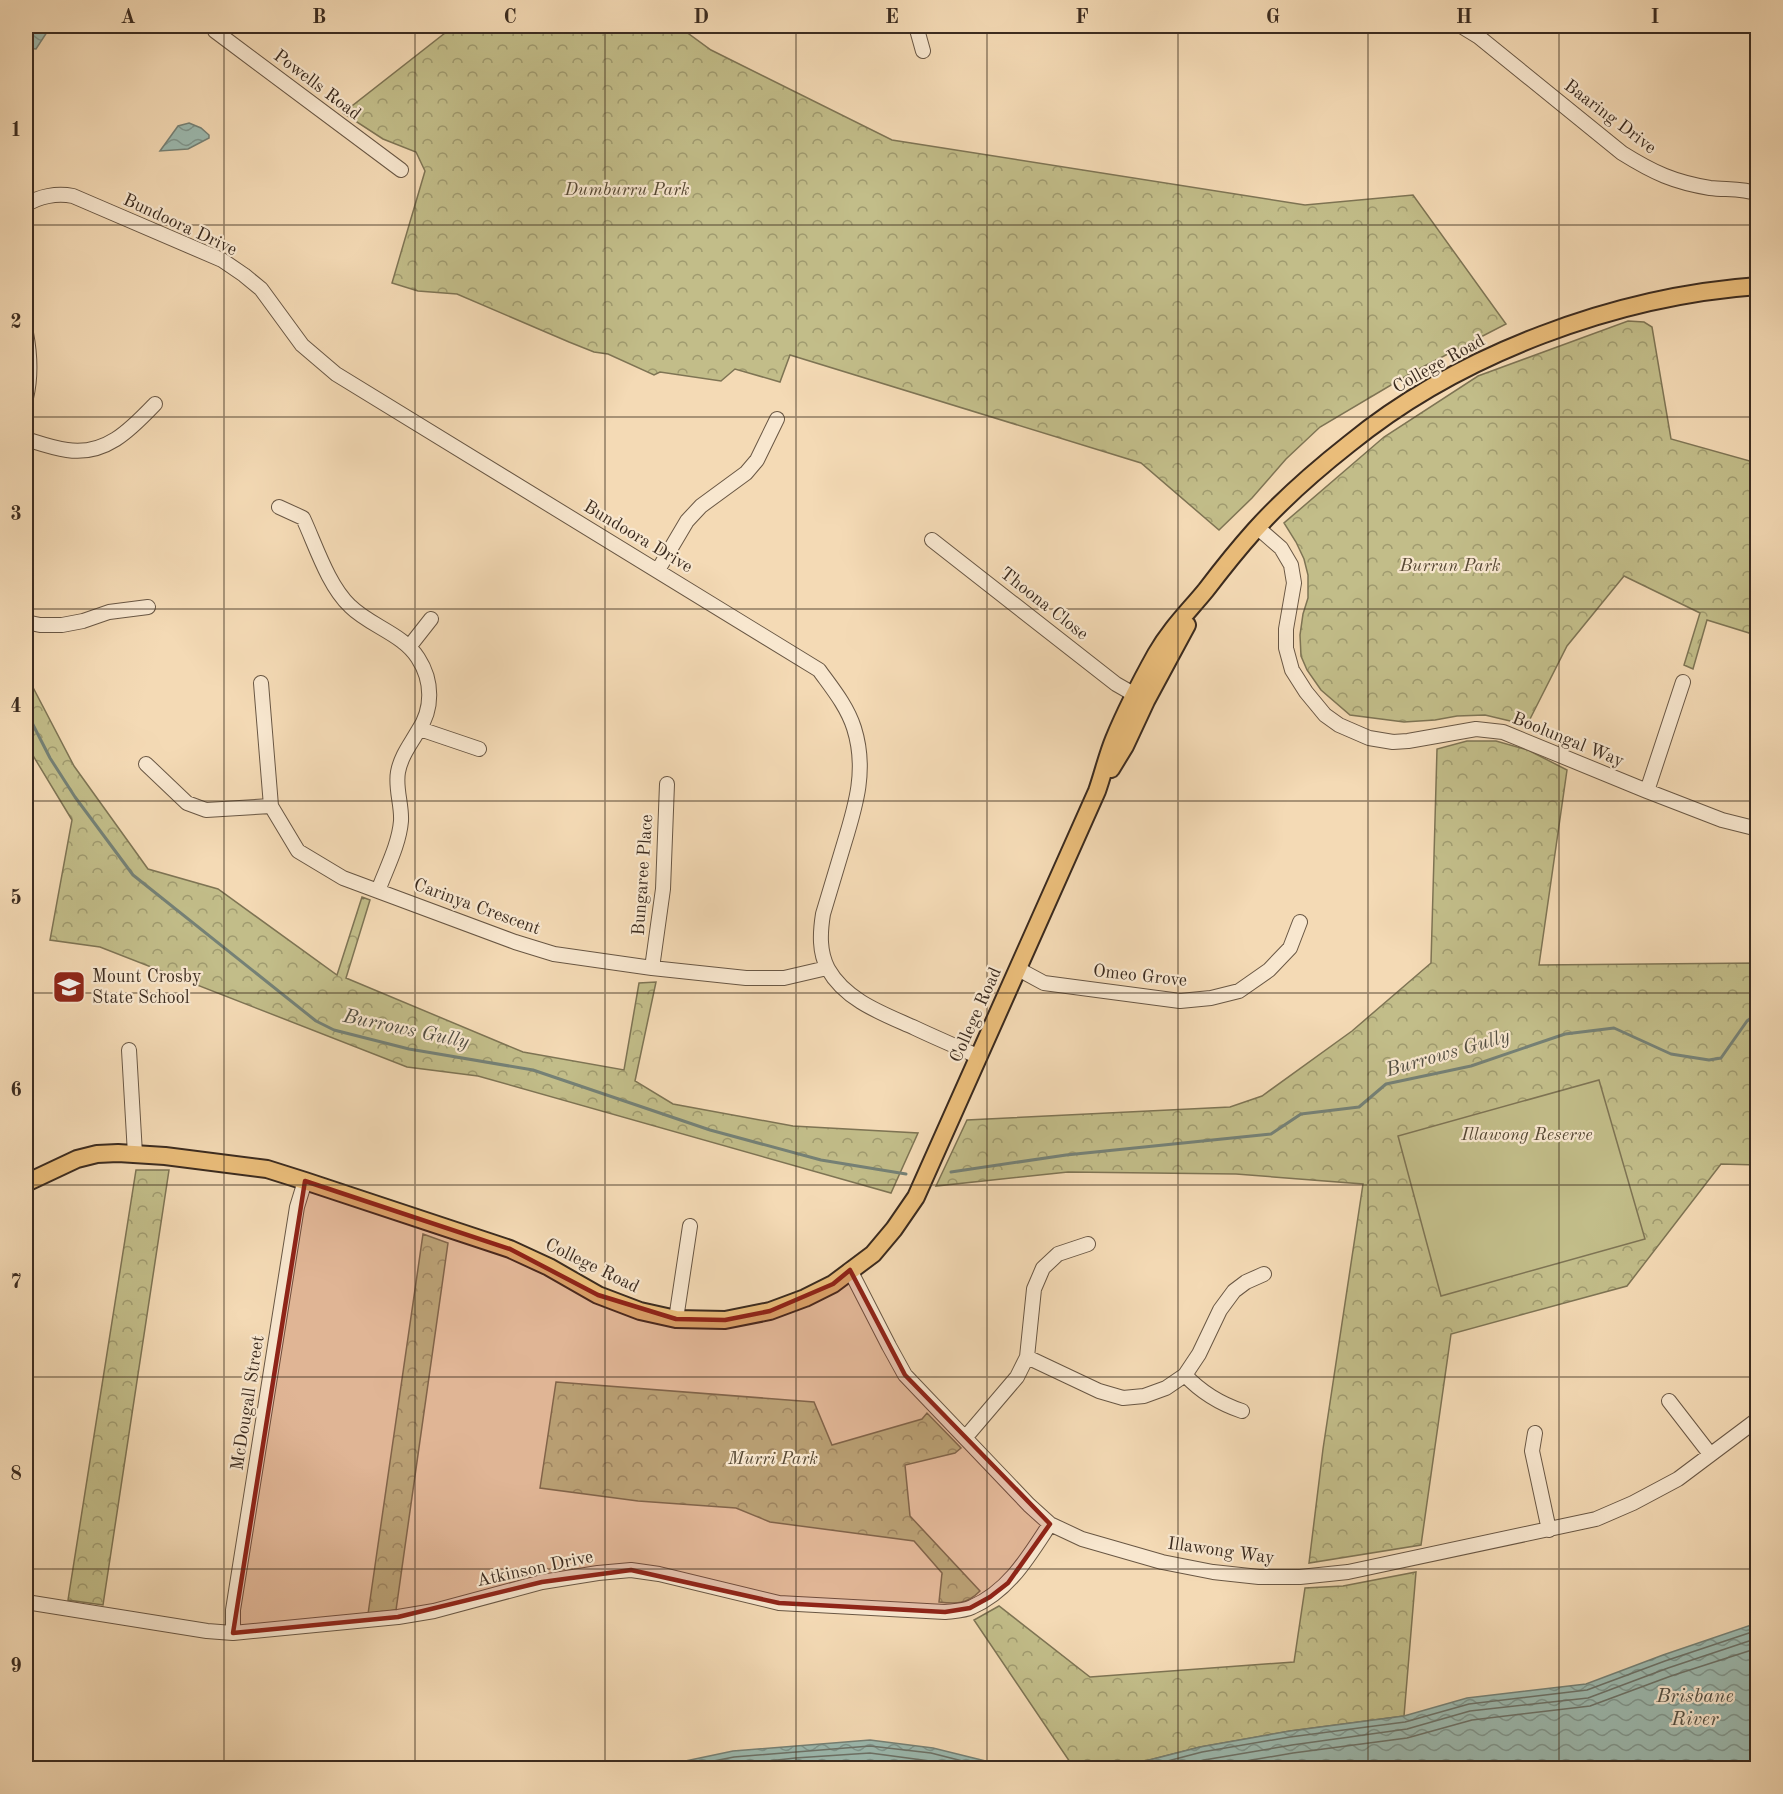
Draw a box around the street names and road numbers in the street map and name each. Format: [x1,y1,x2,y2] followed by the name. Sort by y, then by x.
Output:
[270,47,364,123] street label: Powells Road
[1561,77,1659,157] street label: Baaring Drive
[120,191,240,259] street label: Bundoora Drive
[1390,331,1488,397] street label: College Road
[580,497,696,577] street label: Bundoora Drive
[997,564,1091,644] street label: Thoona Close
[1509,709,1627,771] street label: Boolungal Way
[630,814,656,936] street label: Bungaree Place
[411,876,543,938] street label: Carinya Crescent
[1092,962,1188,990] street label: Omeo Grove
[947,965,1005,1065] street label: College Road
[542,1236,642,1296] street label: College Road
[228,1334,268,1472] street label: McDougall Street
[1166,1535,1276,1567] street label: Illawong Way
[475,1548,595,1590] street label: Atkinson Drive

